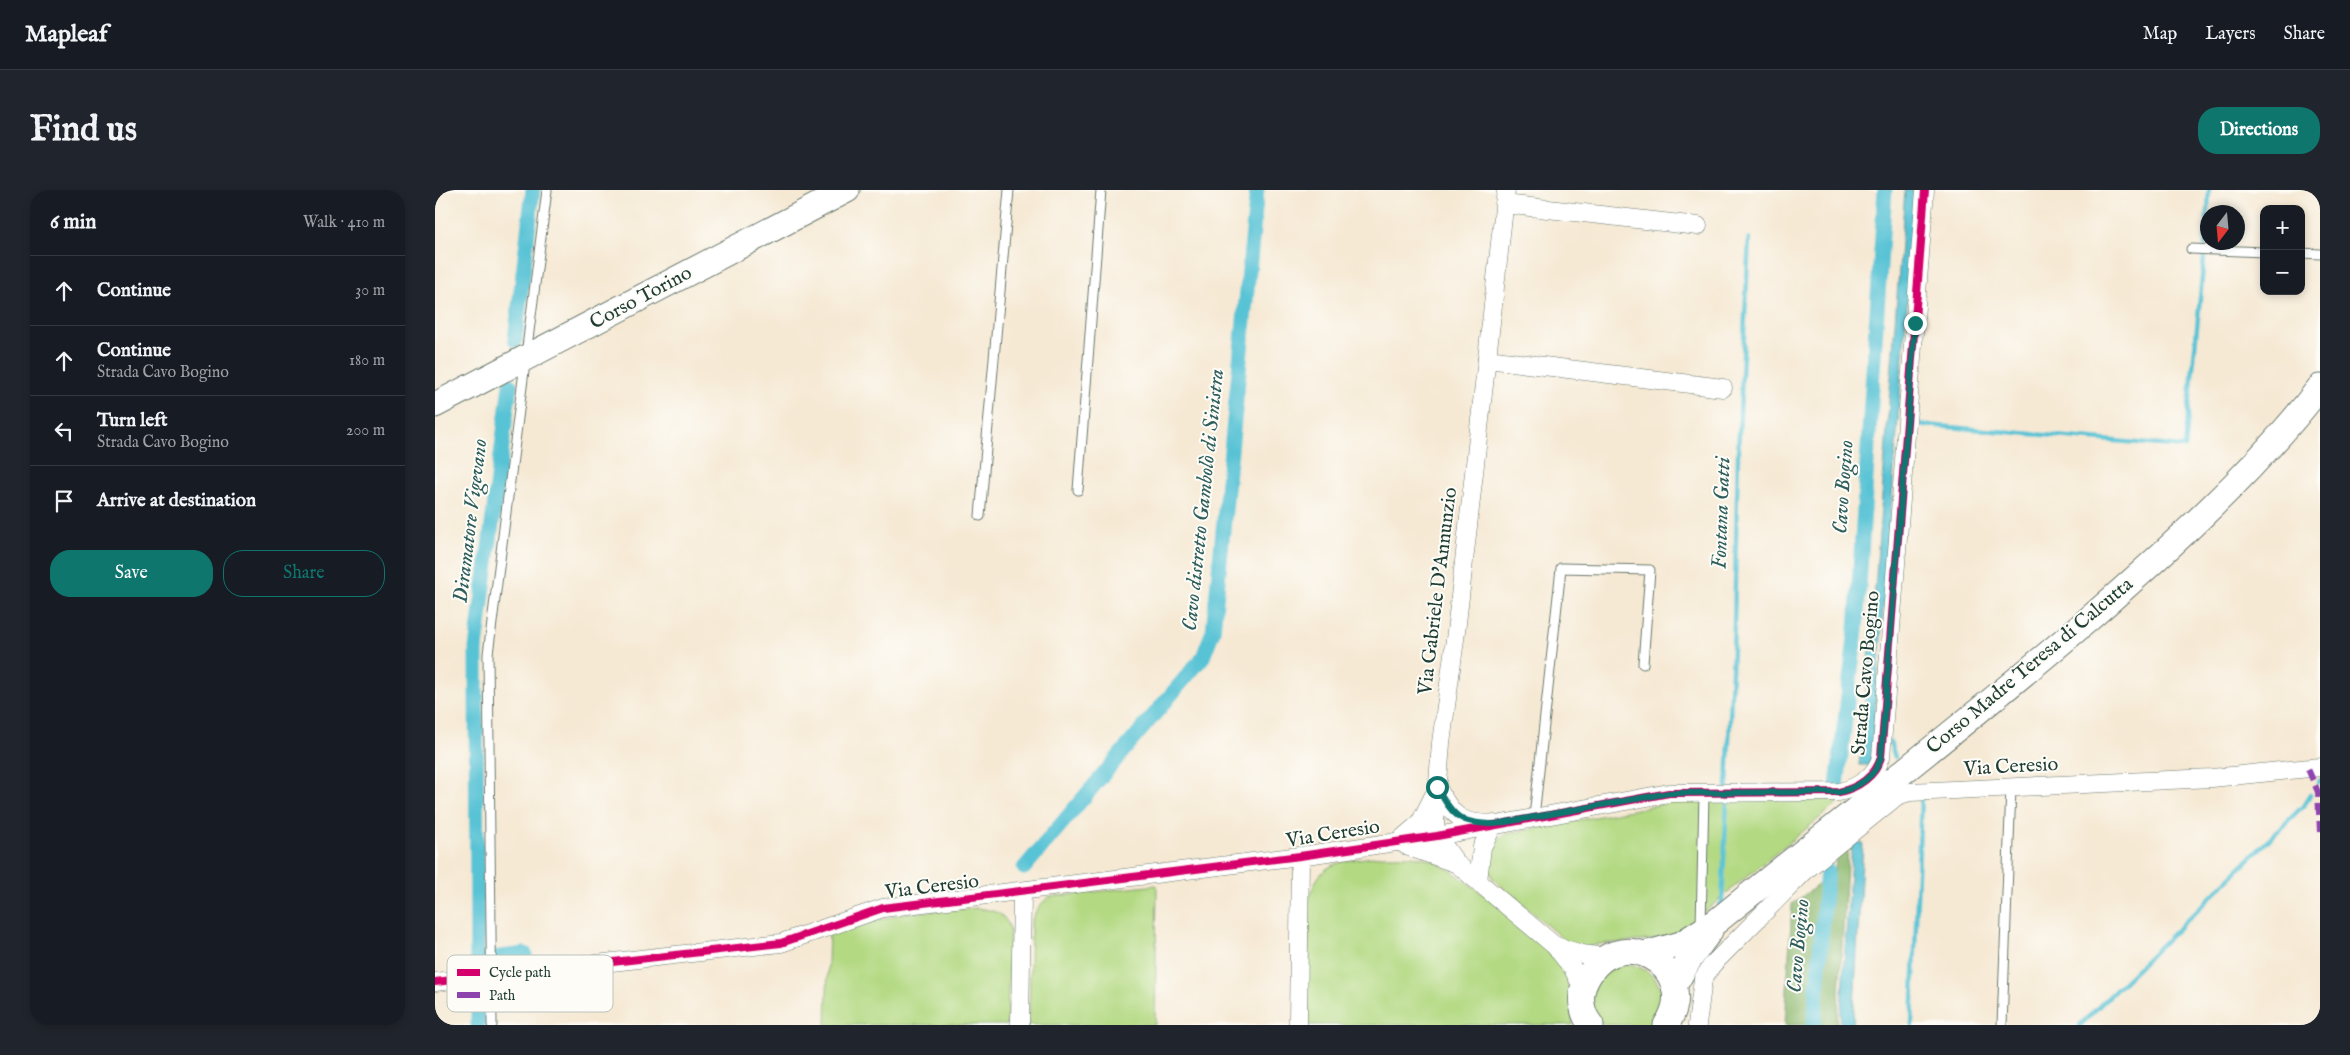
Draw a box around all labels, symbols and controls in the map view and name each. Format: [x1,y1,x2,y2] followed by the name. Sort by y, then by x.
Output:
[25,19,107,50] text: Mapleaf
[2143,23,2177,46] text: Map
[2205,23,2256,46] text: Layers
[2284,23,2325,46] text: Share
[2198,107,2320,154] button: Directions
[30,108,137,153] text: Find us
[2200,205,2245,250] north arrow
[2260,205,2305,295] map controls
[2260,205,2305,250] button: +
[50,209,96,236] text: 6 min
[303,213,385,233] text: Walk · 410 m
[2260,250,2305,295] button: −
[586,261,697,335] street label: Corso Torino
[50,277,78,305] icon: ahead
[97,279,171,303] text: Continue
[355,281,385,301] text: 30 m
[1904,312,1927,335] route end
[97,339,171,363] text: Continue
[50,347,78,375] icon: ahead
[349,351,385,371] text: 180 m
[97,363,229,383] text: Strada Cavo Bogino
[1177,368,1231,632] water label: Cavo distretto Gambolò di Sinistra
[97,409,168,433] text: Turn left
[50,417,78,445] icon: left
[346,421,385,441] text: 200 m
[97,433,229,453] text: Strada Cavo Bogino
[448,437,494,605] water label: Diramatore Vigevano
[1827,439,1861,535] water label: Cavo Bogino
[1707,455,1738,569] water label: Fontana Gatti
[1413,486,1463,697] street label: Via Gabriele D'Annunzio
[50,487,78,515] icon: arrive
[97,489,256,513] text: Arrive at destination
[50,550,213,597] button: Save
[223,550,385,597] button: Share
[1922,572,2139,760] street label: Corso Madre Teresa di Calcutta
[1846,590,1886,756] street label: Strada Cavo Bogino
[1962,752,2059,782] street label: Via Ceresio
[1426,776,1449,799] route start
[1283,814,1382,854] street label: Via Ceresio
[883,869,981,905] street label: Via Ceresio
[1781,898,1817,994] water label: Cavo Bogino
[447,955,613,1012] legend
[489,964,551,982] text: Cycle path
[489,987,516,1005] text: Path

